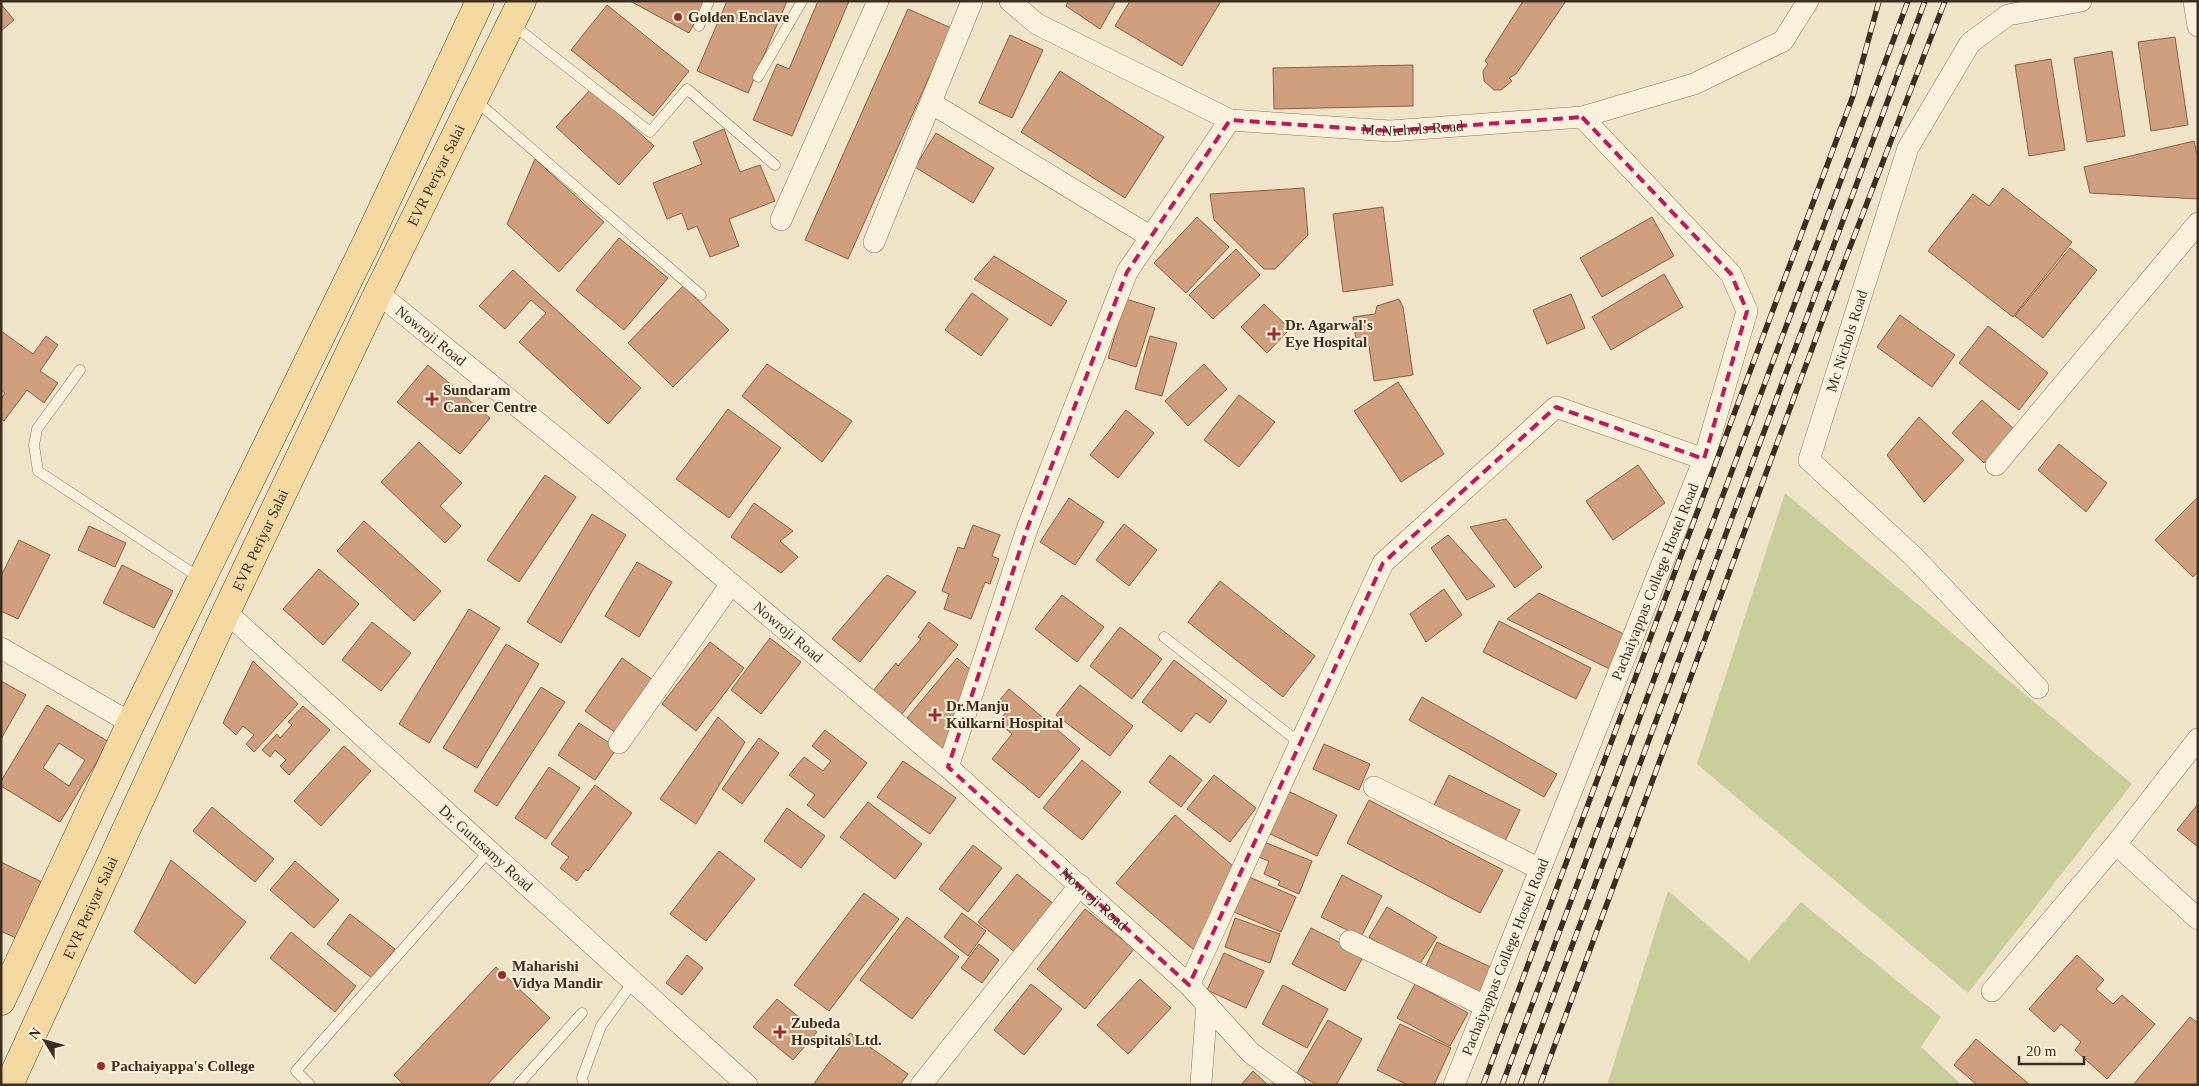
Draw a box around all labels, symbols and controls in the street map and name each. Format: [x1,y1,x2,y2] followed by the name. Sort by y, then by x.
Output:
[688,9,790,25] place label: Golden Enclave
[672,11,684,23] marker: Golden Enclave
[1361,118,1465,139] street label: McNichols Road
[404,122,468,229] street label: EVR Periyar Salai
[1823,288,1870,394] street label: Mc Nichols Road
[393,303,469,369] street label: Nowroji Road
[1285,317,1373,350] place label: Dr. Agarwal's Eye Hospital
[1267,327,1281,341] marker: Dr. Agarwal's Eye Hospital
[443,382,537,415] place label: Sundaram Cancer Centre
[425,392,439,406] marker: Sundaram Cancer Centre
[1609,480,1702,682] street label: Pachaiyappas College Hostel Road
[229,487,291,594] street label: EVR Periyar Salai
[750,598,826,666] street label: Nowroji Road
[946,698,1063,731] place label: Dr.Manju Kulkarni Hospital
[928,708,942,722] marker: Dr.Manju Kulkarni Hospital
[436,802,536,895] street label: Dr. Gurusamy Road
[60,854,121,962] street label: EVR Periyar Salai
[1459,856,1552,1058] street label: Pachaiyappas College Hostel Road
[1057,864,1131,934] street label: Nowroji Road
[512,958,603,991] place label: Maharishi Vidya Mandir
[496,969,508,981] marker: Maharishi Vidya Mandir
[791,1015,882,1048] place label: Zubeda Hospitals Ltd.
[20,1016,70,1066] north arrow
[26,1025,44,1042] text: N
[773,1025,787,1039] marker: Zubeda Hospitals Ltd.
[2019,1034,2084,1066] scale bar
[2026,1043,2057,1059] text: 20 m
[111,1058,255,1074] place label: Pachaiyappa's College
[95,1060,107,1072] marker: Pachaiyappa's College

